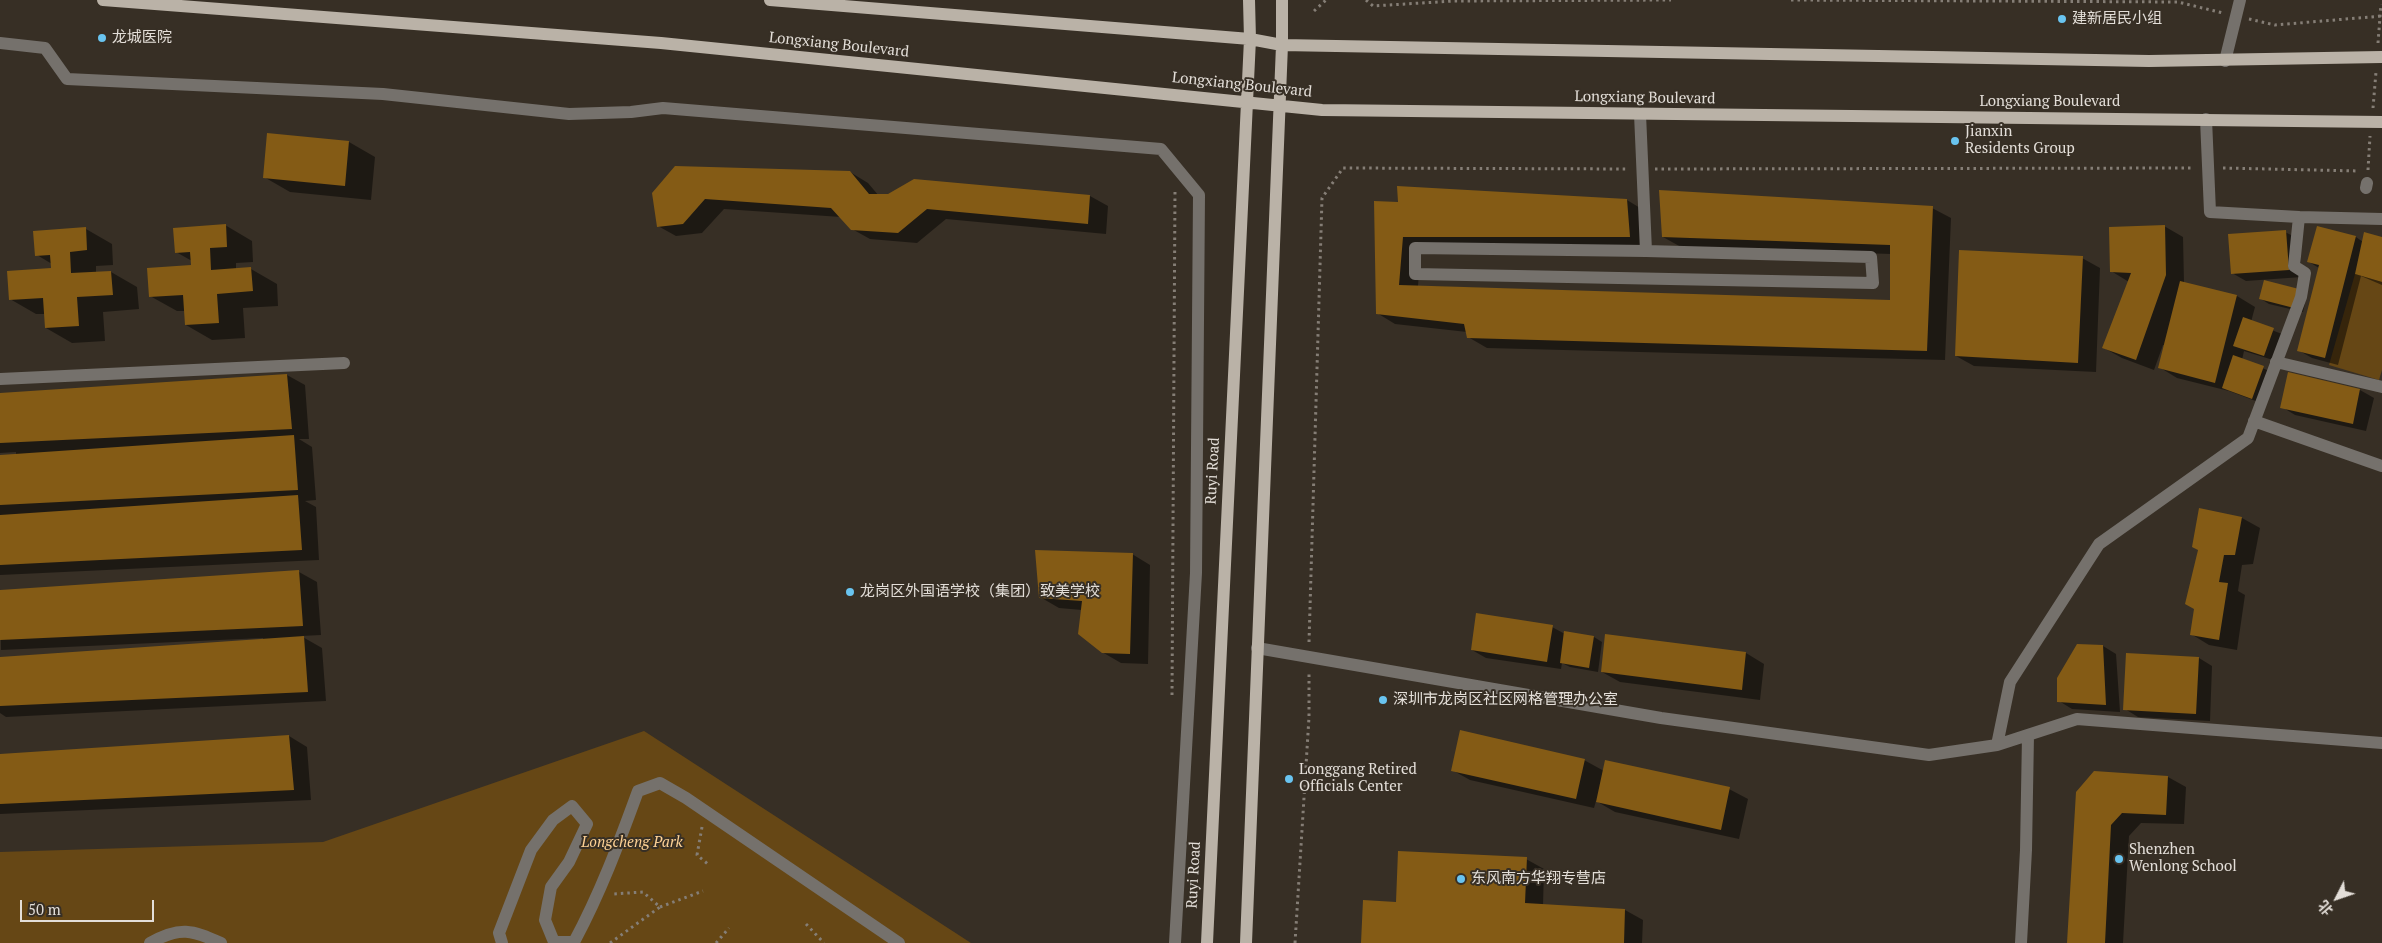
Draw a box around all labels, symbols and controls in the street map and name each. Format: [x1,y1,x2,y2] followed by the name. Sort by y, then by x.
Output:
[2072,10,2162,28] place label: 建新居民小组
[2056,13,2068,25] marker: 建新居民小组
[112,29,172,47] place label: 龙城医院
[768,29,910,61] street label: Longxiang Boulevard
[96,32,108,44] marker: 龙城医院
[1171,69,1313,101] street label: Longxiang Boulevard
[1574,88,1716,108] street label: Longxiang Boulevard
[1980,93,2120,111] street label: Longxiang Boulevard
[1965,123,2075,158] place label: Jianxin Residents Group
[1949,135,1961,147] marker: Jianxin Residents Group
[1202,437,1224,505] street label: Ruyi Road
[860,583,1100,601] place label: 龙岗区外国语学校（集团）致美学校
[844,586,856,598] marker: 龙岗区外国语学校（集团）致美学校
[1393,691,1618,709] place label: 深圳市龙岗区社区网格管理办公室
[1377,694,1389,706] marker: 深圳市龙岗区社区网格管理办公室
[1299,761,1417,796] place label: Longgang Retired Officials Center
[1283,773,1295,785] marker: Longgang Retired Officials Center
[581,834,683,852] park label: Longcheng Park
[1183,841,1205,909] street label: Ruyi Road
[2129,841,2237,876] place label: Shenzhen Wenlong School
[2113,853,2125,865] marker: Shenzhen Wenlong School
[1471,870,1606,888] place label: 东风南方华翔专营店
[1455,873,1467,885] marker: 东风南方华翔专营店
[2312,873,2362,923] north arrow
[22,890,156,922] scale bar
[2314,897,2337,920] text: 北
[28,899,61,919] text: 50 m

